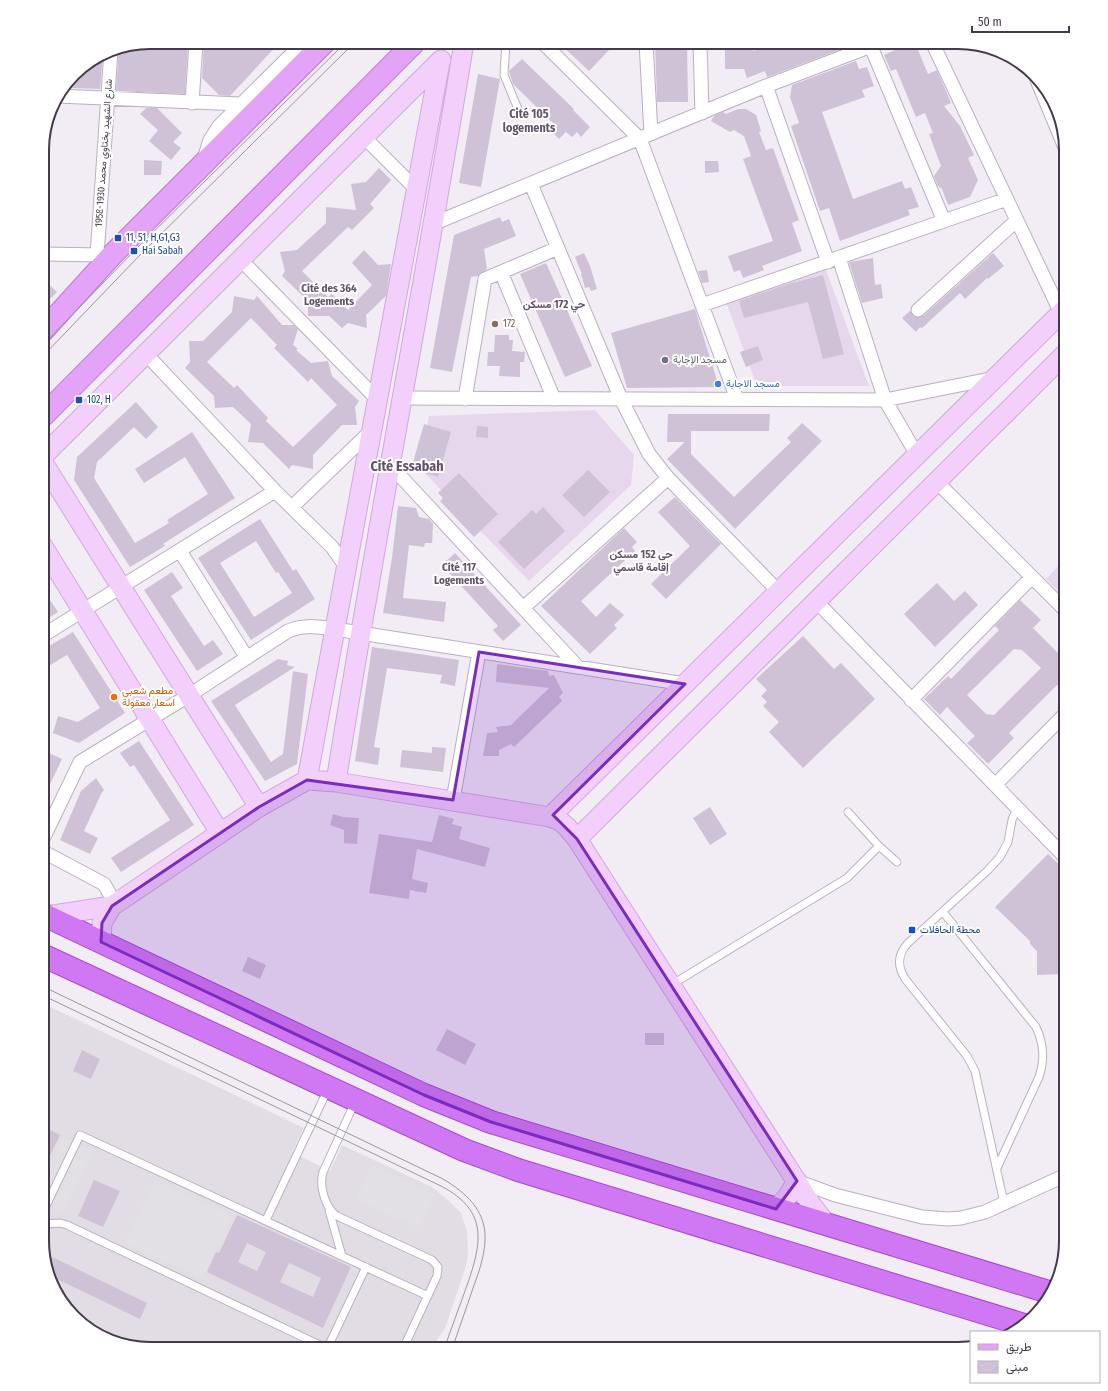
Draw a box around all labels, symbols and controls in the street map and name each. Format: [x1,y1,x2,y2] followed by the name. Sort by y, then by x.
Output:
[972,8,1069,34] scale bar
[978,15,1002,29] text: 50 m
[93,78,117,228] street label: شارع الشهيد بختاوي محمد 1930-1958
[503,107,556,135] district label: Cité 105 logements
[126,232,180,244] place label: 11, 51, H,G1,G3
[113,233,123,243] marker: 11, 51, H,G1,G3
[142,245,183,257] place label: Hai Sabah
[129,246,139,256] marker: Hai Sabah
[301,282,357,308] district label: Cité des 364 Logements
[523,298,586,313] district label: حي 172 مسكن
[503,318,516,330] place label: 172
[490,319,500,329] marker: 172
[673,354,727,366] place label: مسجد الإجابة
[660,355,670,365] marker: مسجد الإجابة
[726,378,780,390] place label: مسجد الاجابة
[713,379,723,389] marker: مسجد الاجابة
[87,394,111,406] place label: 102, H
[74,395,84,405] marker: 102, H
[370,458,444,475] district label: Cité Essabah
[609,548,673,576] district label: حي 152 مسكن إقامة قاسمي
[434,561,484,587] district label: Cité 117 Logements
[122,685,175,709] place label: مطعم شعبي اسعار معقولة
[109,692,119,702] marker: مطعم شعبي اسعار معقولة
[920,924,980,936] place label: محطة الحافلات
[907,925,917,935] marker: محطة الحافلات
[970,1331,1100,1383] legend
[1006,1340,1032,1355] text: طريق
[1006,1360,1028,1375] text: مبنى

